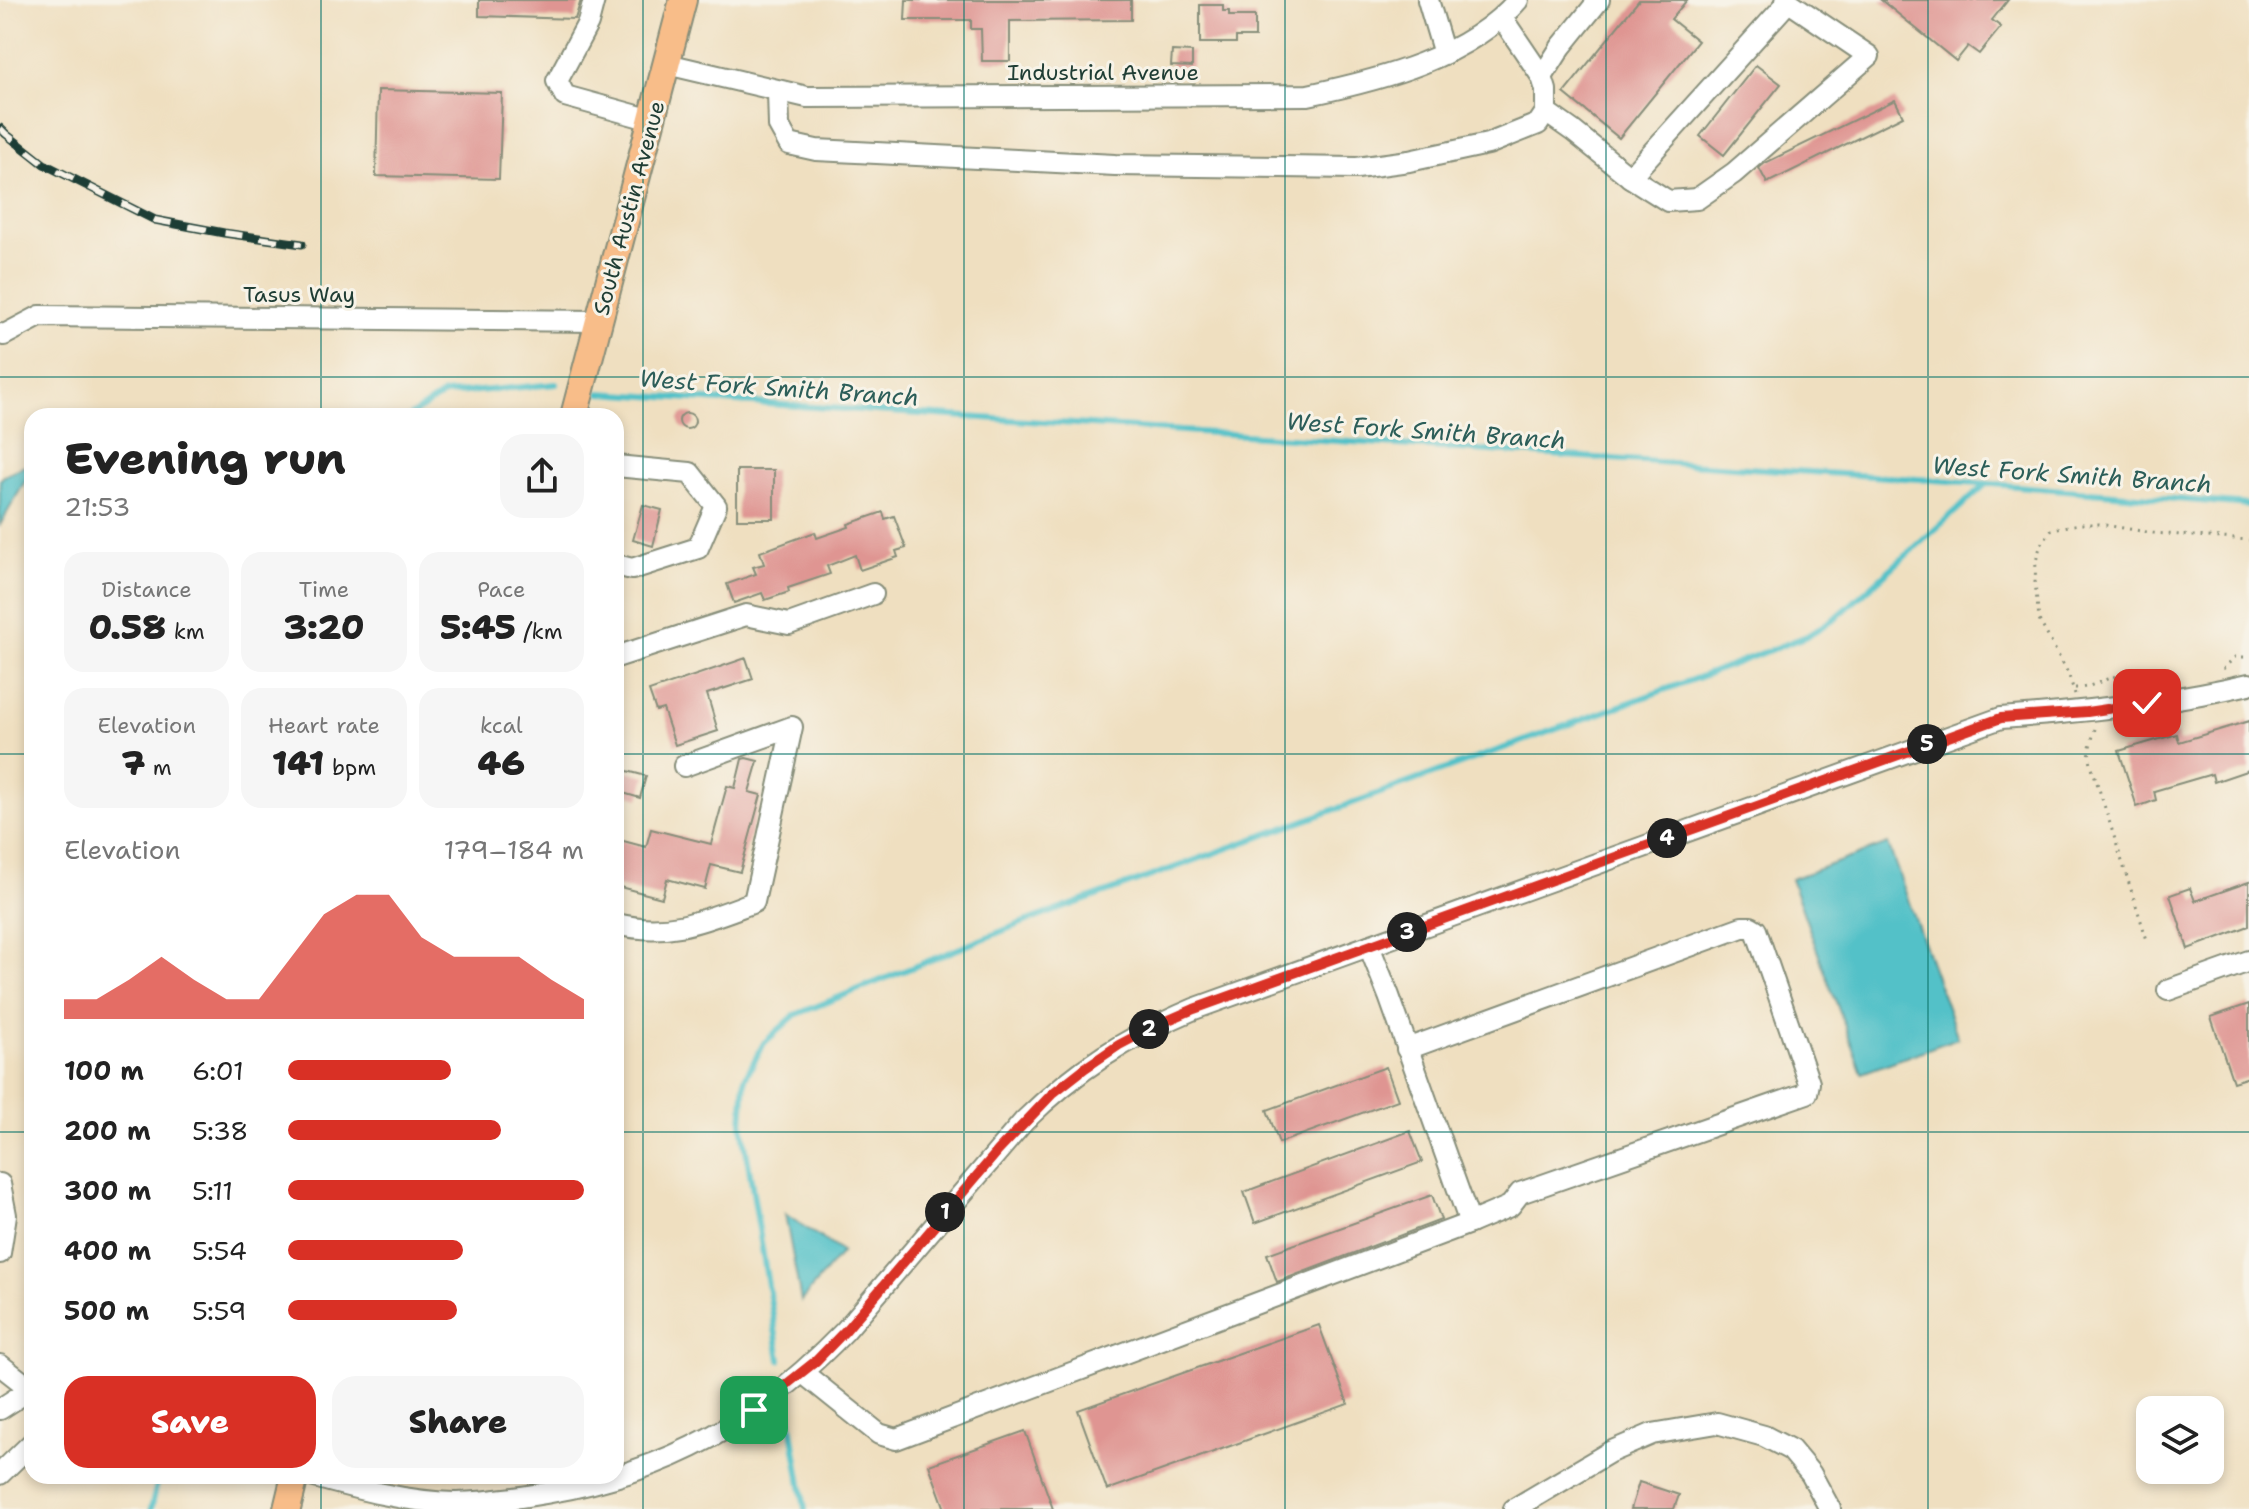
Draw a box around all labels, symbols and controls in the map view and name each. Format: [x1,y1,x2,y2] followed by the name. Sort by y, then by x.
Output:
[1007,58,1199,87] street label: Industrial Avenue
[586,98,672,318] street label: South Austin Avenue
[243,280,355,309] street label: Tasus Way
[638,362,920,414] water label: West Fork Smith Branch
[1285,405,1567,457] water label: West Fork Smith Branch
[64,429,346,488] text: Evening run
[500,434,584,518] button: share
[1931,449,2213,501] water label: West Fork Smith Branch
[64,489,130,524] text: 21:53
[102,575,192,604] text: Distance
[299,575,349,604] text: Time
[477,575,526,604] text: Pace
[89,604,166,650] text: 0.58
[283,604,365,650] text: 3:20
[440,604,516,650] text: 5:45
[166,617,205,646] text: km
[516,617,563,646] text: /km
[2113,669,2181,737] pin
[2125,681,2169,725] icon: check
[97,711,196,740] text: Elevation
[268,711,380,740] text: Heart rate
[480,711,523,740] text: kcal
[1907,724,1947,764] pin: 5
[1920,729,1934,758] text: 5
[122,740,145,786] text: 7
[272,740,325,786] text: 141
[478,740,525,786] text: 46
[145,753,172,782] text: m
[325,753,376,782] text: bpm
[1647,818,1687,858] pin: 4
[1659,823,1675,852] text: 4
[64,832,180,867] text: Elevation
[444,832,584,867] text: 179–184 m
[1387,912,1427,952] pin: 3
[1399,917,1415,946] text: 3
[1129,1009,1169,1049] pin: 2
[1141,1014,1157,1043] text: 2
[64,1053,144,1088] text: 100 m
[192,1053,244,1088] text: 6:01
[64,1113,151,1148] text: 200 m
[192,1113,248,1148] text: 5:38
[64,1173,151,1208] text: 300 m
[192,1173,233,1208] text: 5:11
[925,1192,965,1232] pin: 1
[940,1197,950,1226] text: 1
[64,1233,151,1268] text: 400 m
[192,1233,247,1268] text: 5:54
[64,1293,149,1328] text: 500 m
[192,1293,246,1328] text: 5:59
[64,1376,316,1468] button: Save
[332,1376,584,1468] button: Share
[720,1376,788,1444] pin
[732,1388,776,1432] icon: arrive
[2136,1396,2224,1484] map controls
[2136,1396,2224,1484] button: layers

